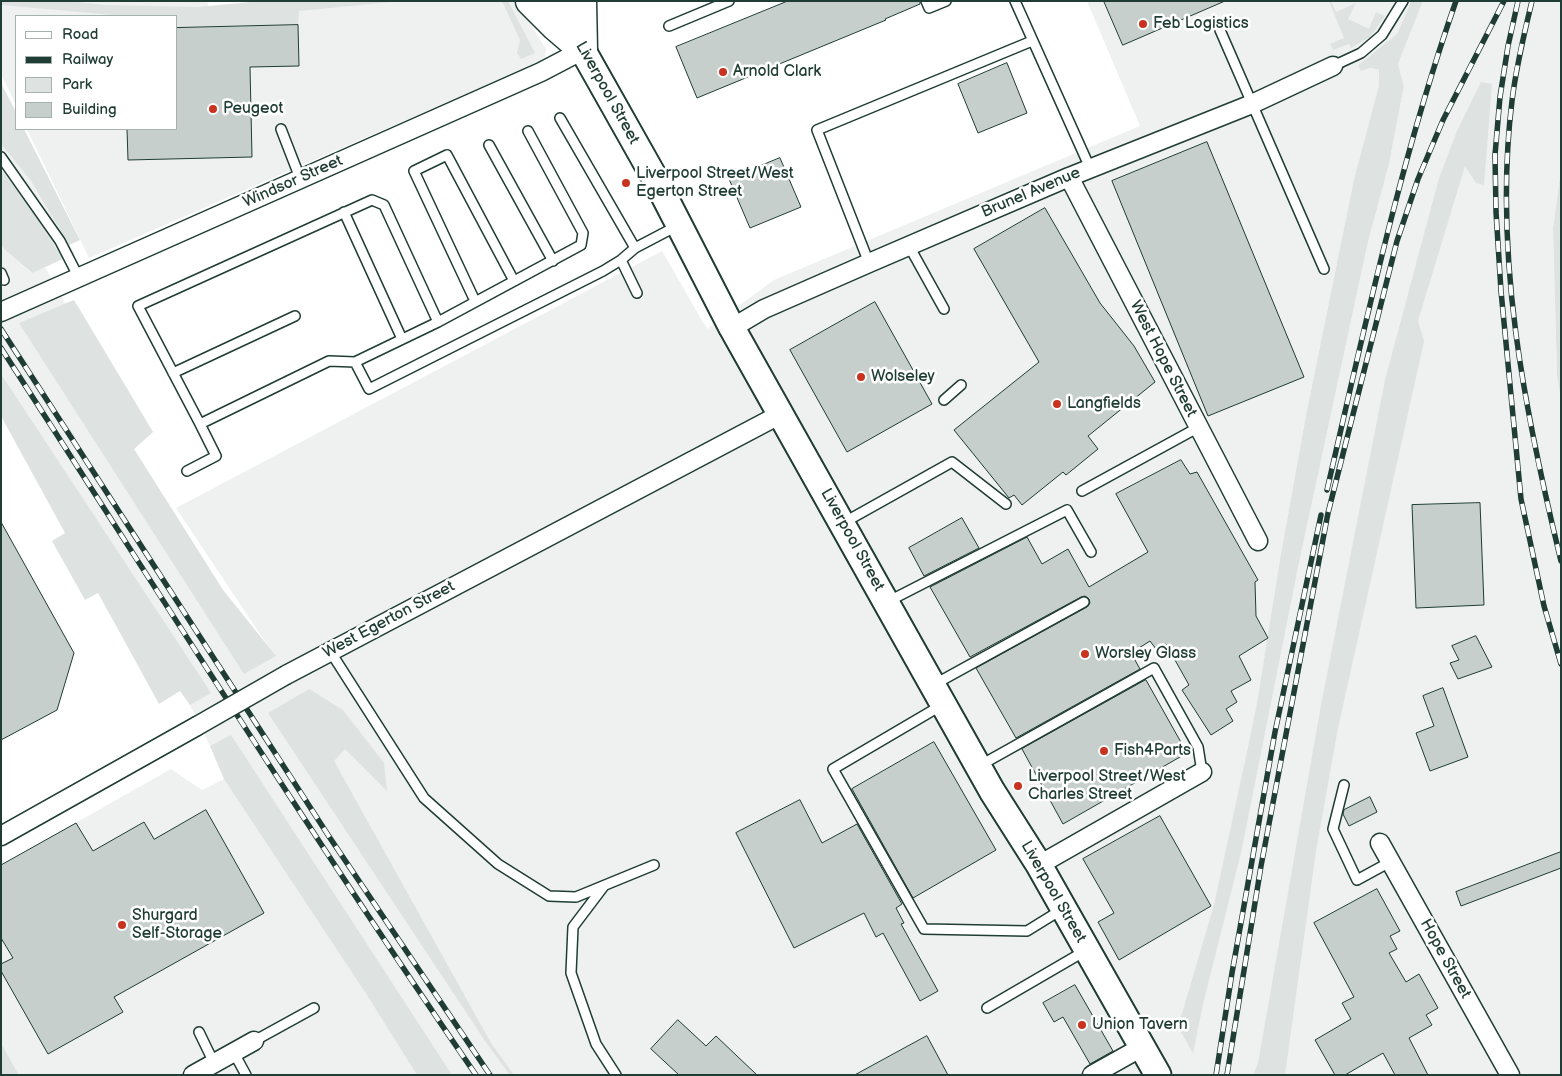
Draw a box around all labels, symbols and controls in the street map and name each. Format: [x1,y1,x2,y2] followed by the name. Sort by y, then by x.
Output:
[1153,14,1249,34] place label: Feb Logistics
[15,15,178,130] legend
[1137,18,1149,30] marker: Feb Logistics
[62,25,98,44] text: Road
[571,38,643,148] street label: Liverpool Street
[62,50,113,69] text: Railway
[733,62,821,82] place label: Arnold Clark
[717,66,729,78] marker: Arnold Clark
[62,75,92,94] text: Park
[223,99,283,119] place label: Peugeot
[62,100,117,119] text: Building
[207,103,219,115] marker: Peugeot
[240,152,346,212] street label: Windsor Street
[636,164,794,202] place label: Liverpool Street/West Egerton Street
[979,164,1083,222] street label: Brunel Avenue
[620,177,632,189] marker: Liverpool Street/West Egerton Street
[1125,298,1201,420] street label: West Hope Street
[871,367,935,387] place label: Wolseley
[855,371,867,383] marker: Wolseley
[1067,394,1141,414] place label: Langfields
[1051,398,1063,410] marker: Langfields
[816,485,888,595] street label: Liverpool Street
[320,577,458,663] street label: West Egerton Street
[1095,644,1196,664] place label: Worsley Glass
[1079,648,1091,660] marker: Worsley Glass
[1114,741,1191,761] place label: Fish4Parts
[1098,745,1110,757] marker: Fish4Parts
[1028,767,1186,805] place label: Liverpool Street/West Charles Street
[1012,780,1024,792] marker: Liverpool Street/West Charles Street
[1016,838,1090,946] street label: Liverpool Street
[132,906,222,944] place label: Shurgard Self-Storage
[1415,916,1475,1002] street label: Hope Street
[116,919,128,931] marker: Shurgard Self-Storage
[1092,1015,1188,1035] place label: Union Tavern
[1076,1019,1088,1031] marker: Union Tavern

